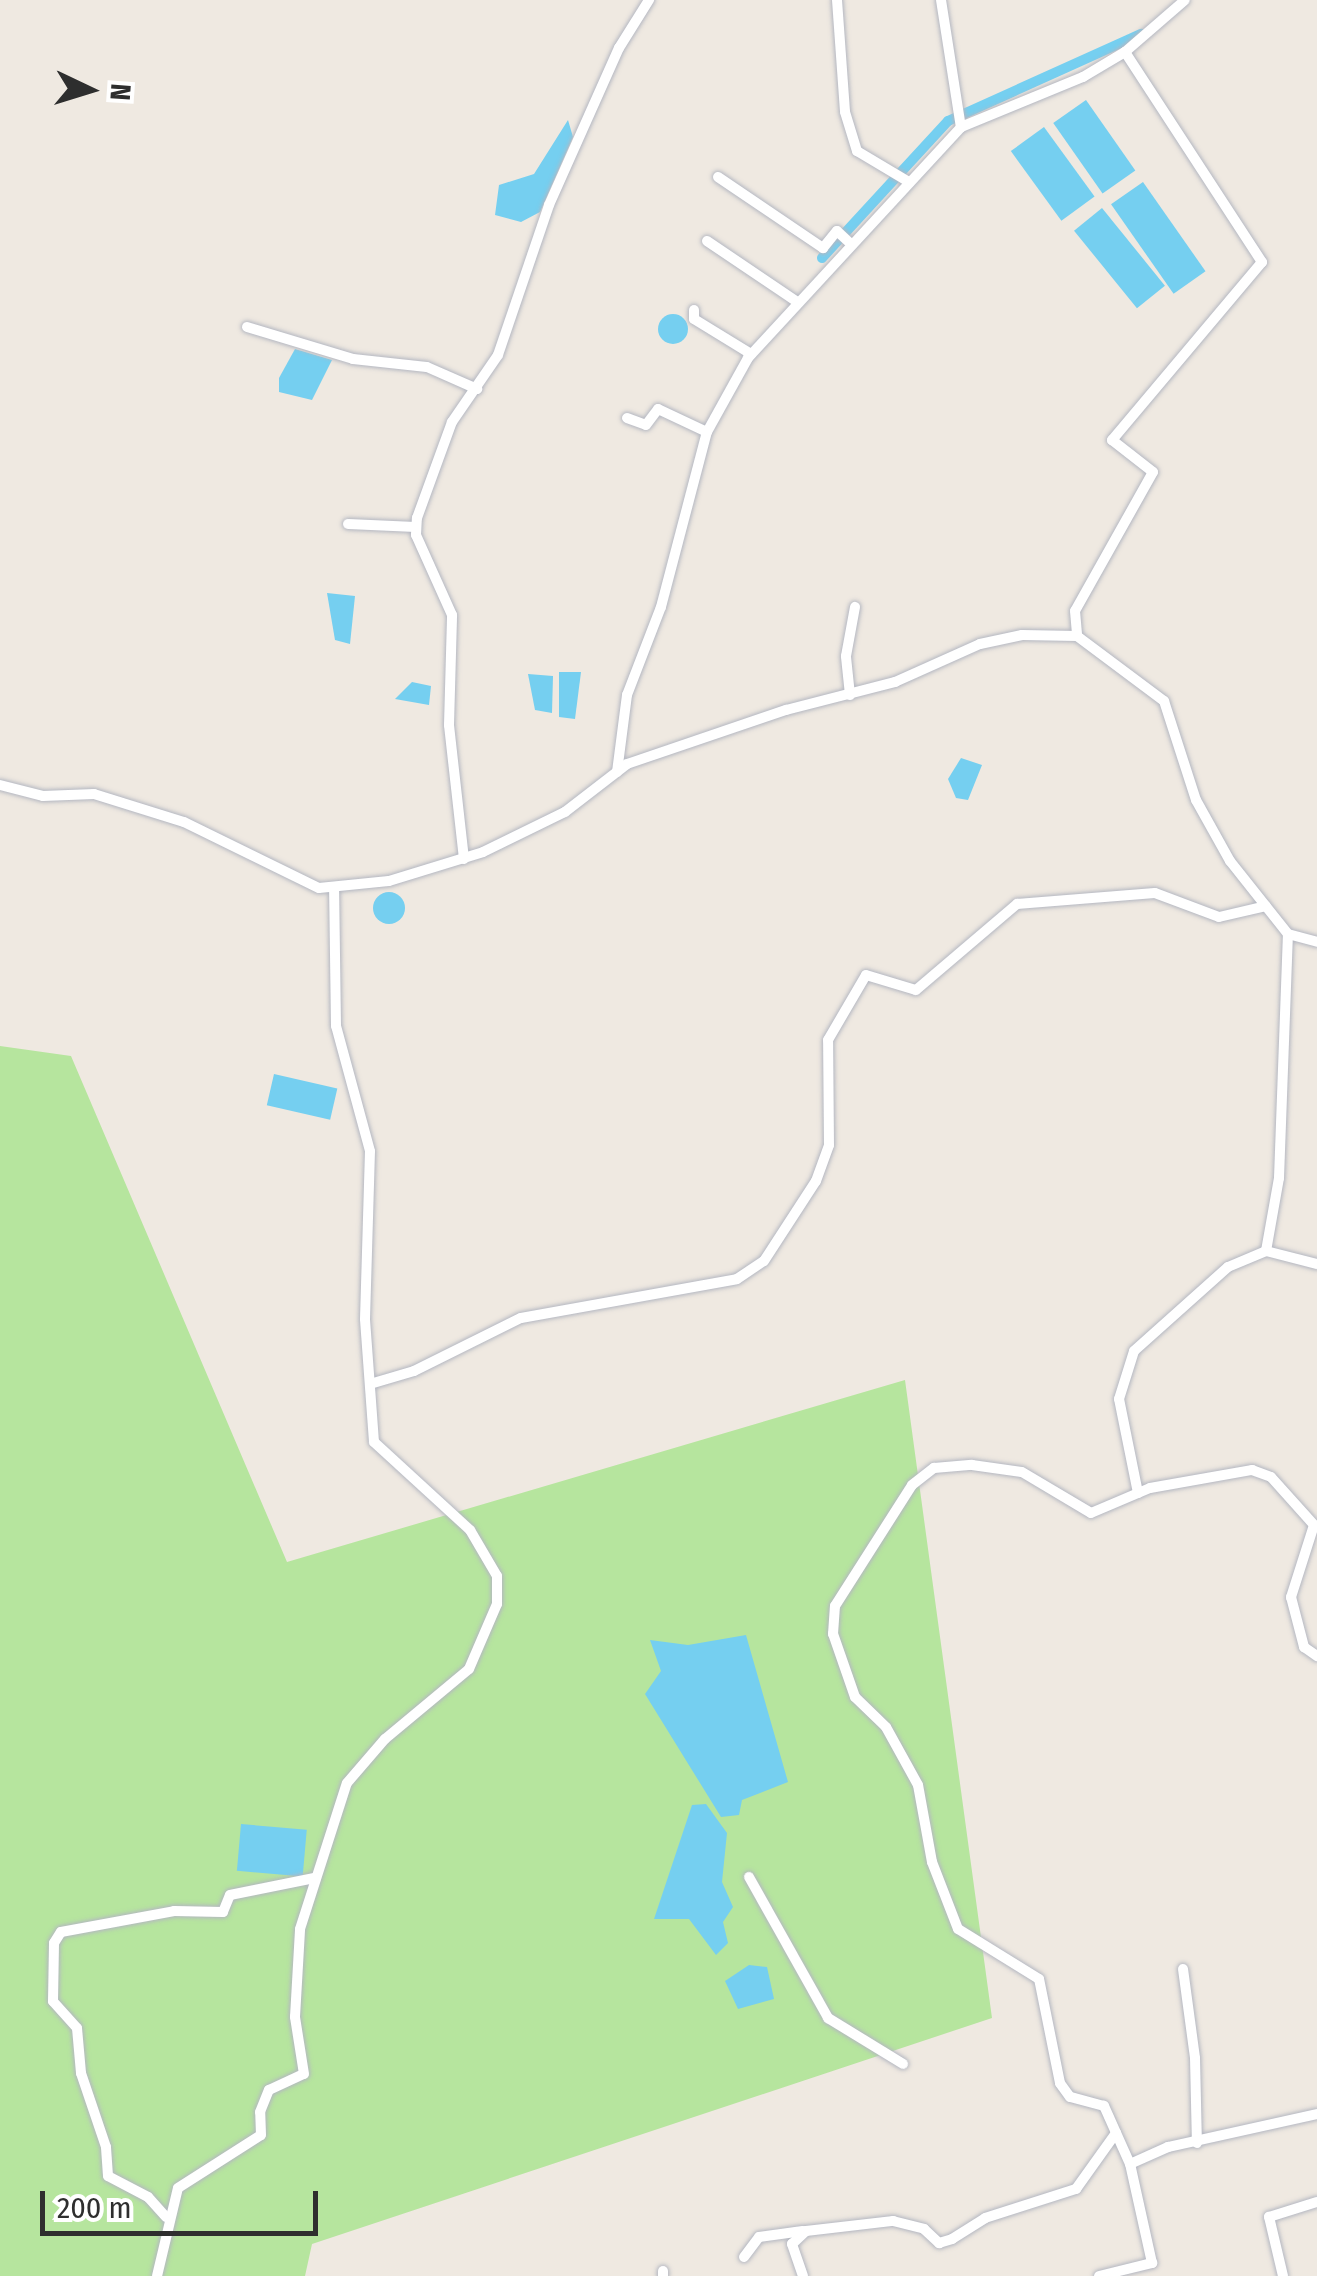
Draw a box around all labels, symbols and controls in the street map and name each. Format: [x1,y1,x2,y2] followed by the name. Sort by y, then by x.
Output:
[40,40,140,140] north arrow
[103,83,137,102] text: N
[45,2171,322,2233] scale bar
[57,2190,132,2226] text: 200 m

